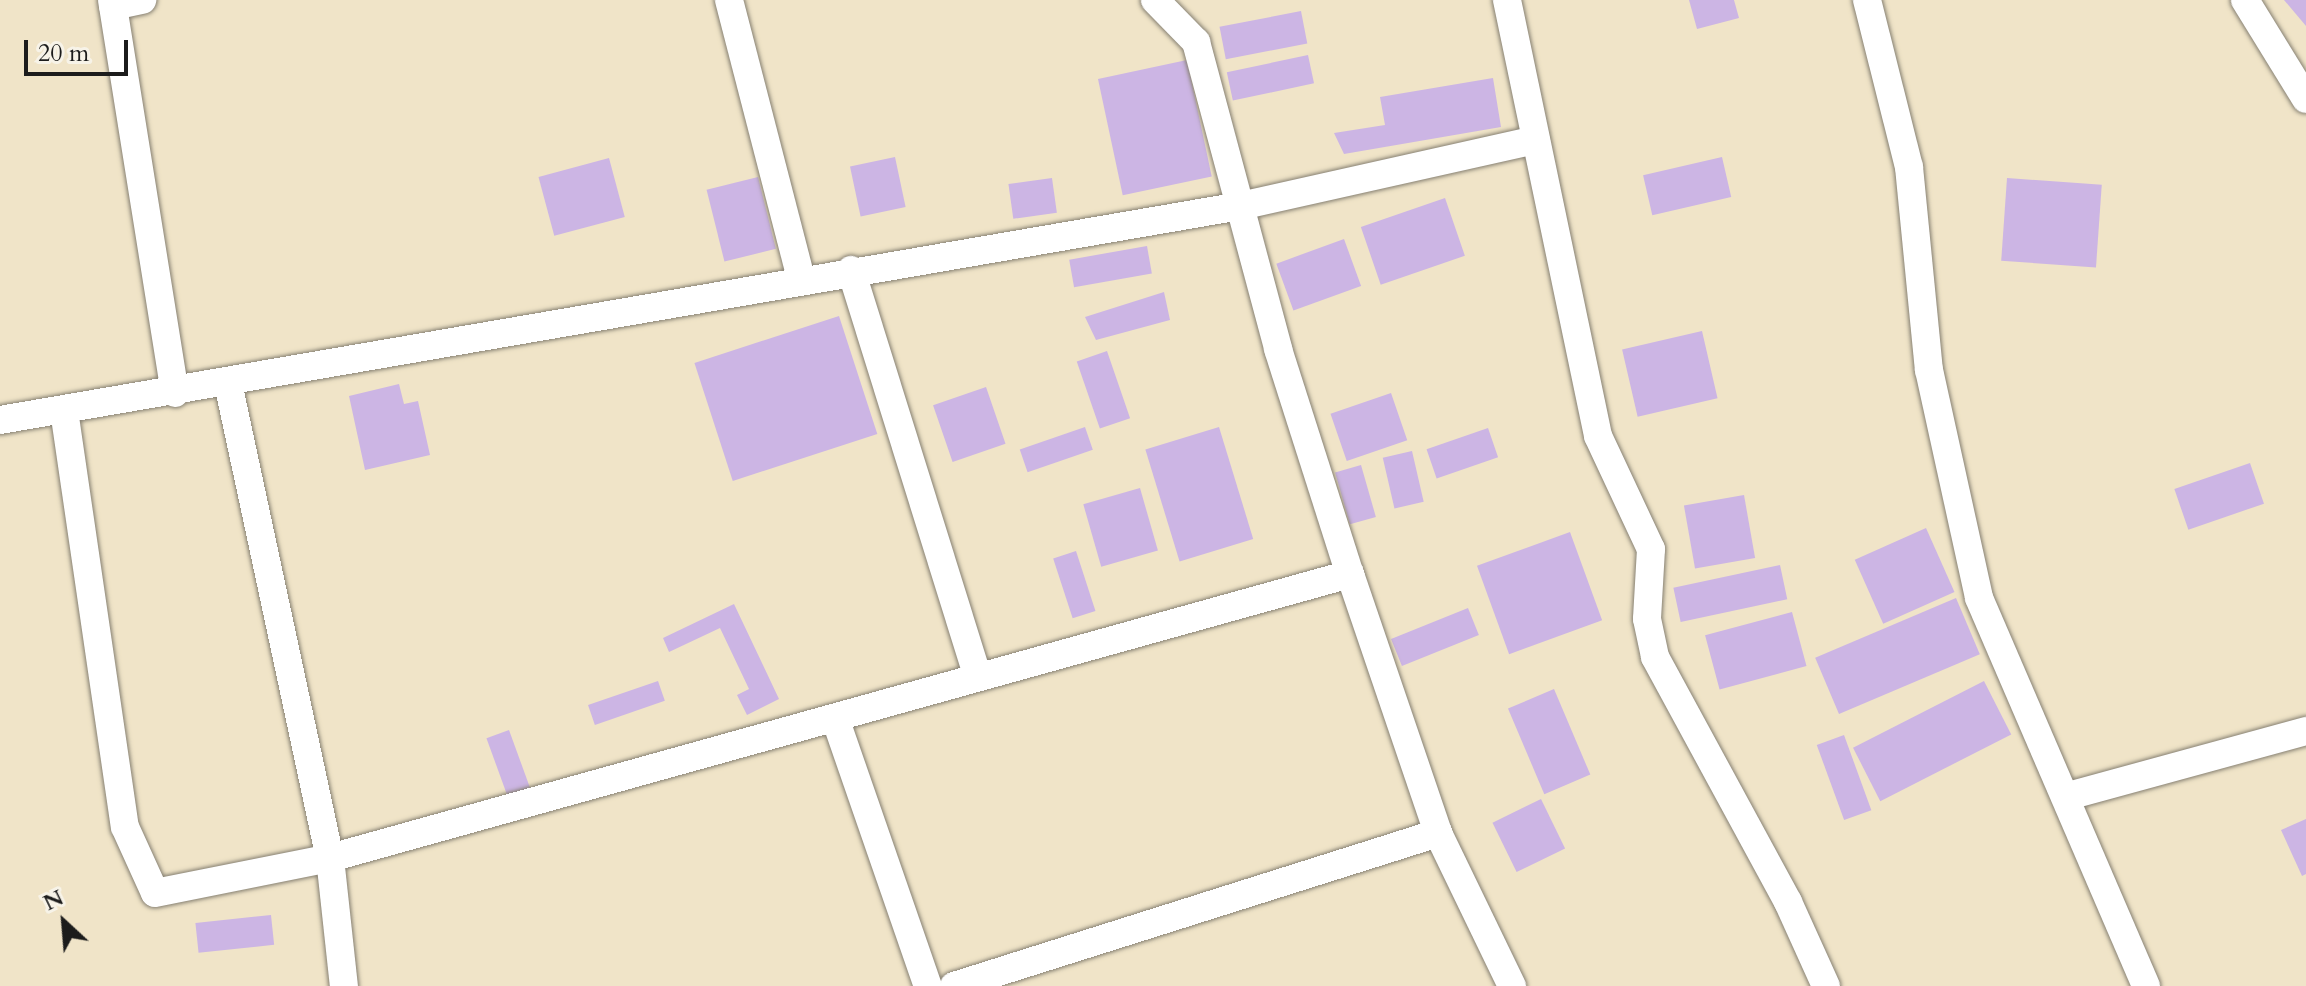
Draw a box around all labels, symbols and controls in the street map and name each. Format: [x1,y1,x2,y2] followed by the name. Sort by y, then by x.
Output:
[28,24,132,74] scale bar
[38,37,89,70] text: 20 m
[24,882,104,962] north arrow
[38,883,69,918] text: N

